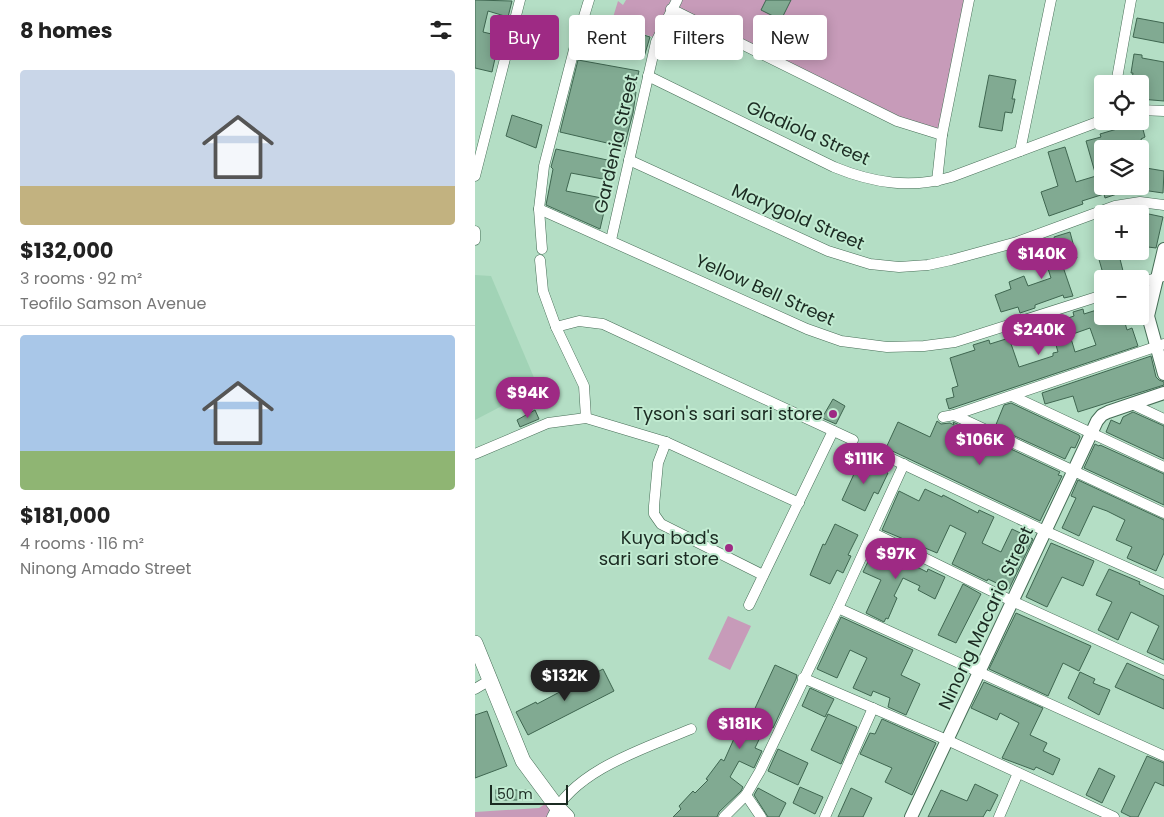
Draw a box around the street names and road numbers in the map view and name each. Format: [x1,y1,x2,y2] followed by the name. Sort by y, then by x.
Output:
[587,72,644,216] street label: Gardenia Street
[742,94,874,171] street label: Gladiola Street
[728,177,869,256] street label: Marygold Street
[692,248,839,332] street label: Yellow Bell Street
[932,522,1039,713] street label: Ninong Macario Street

